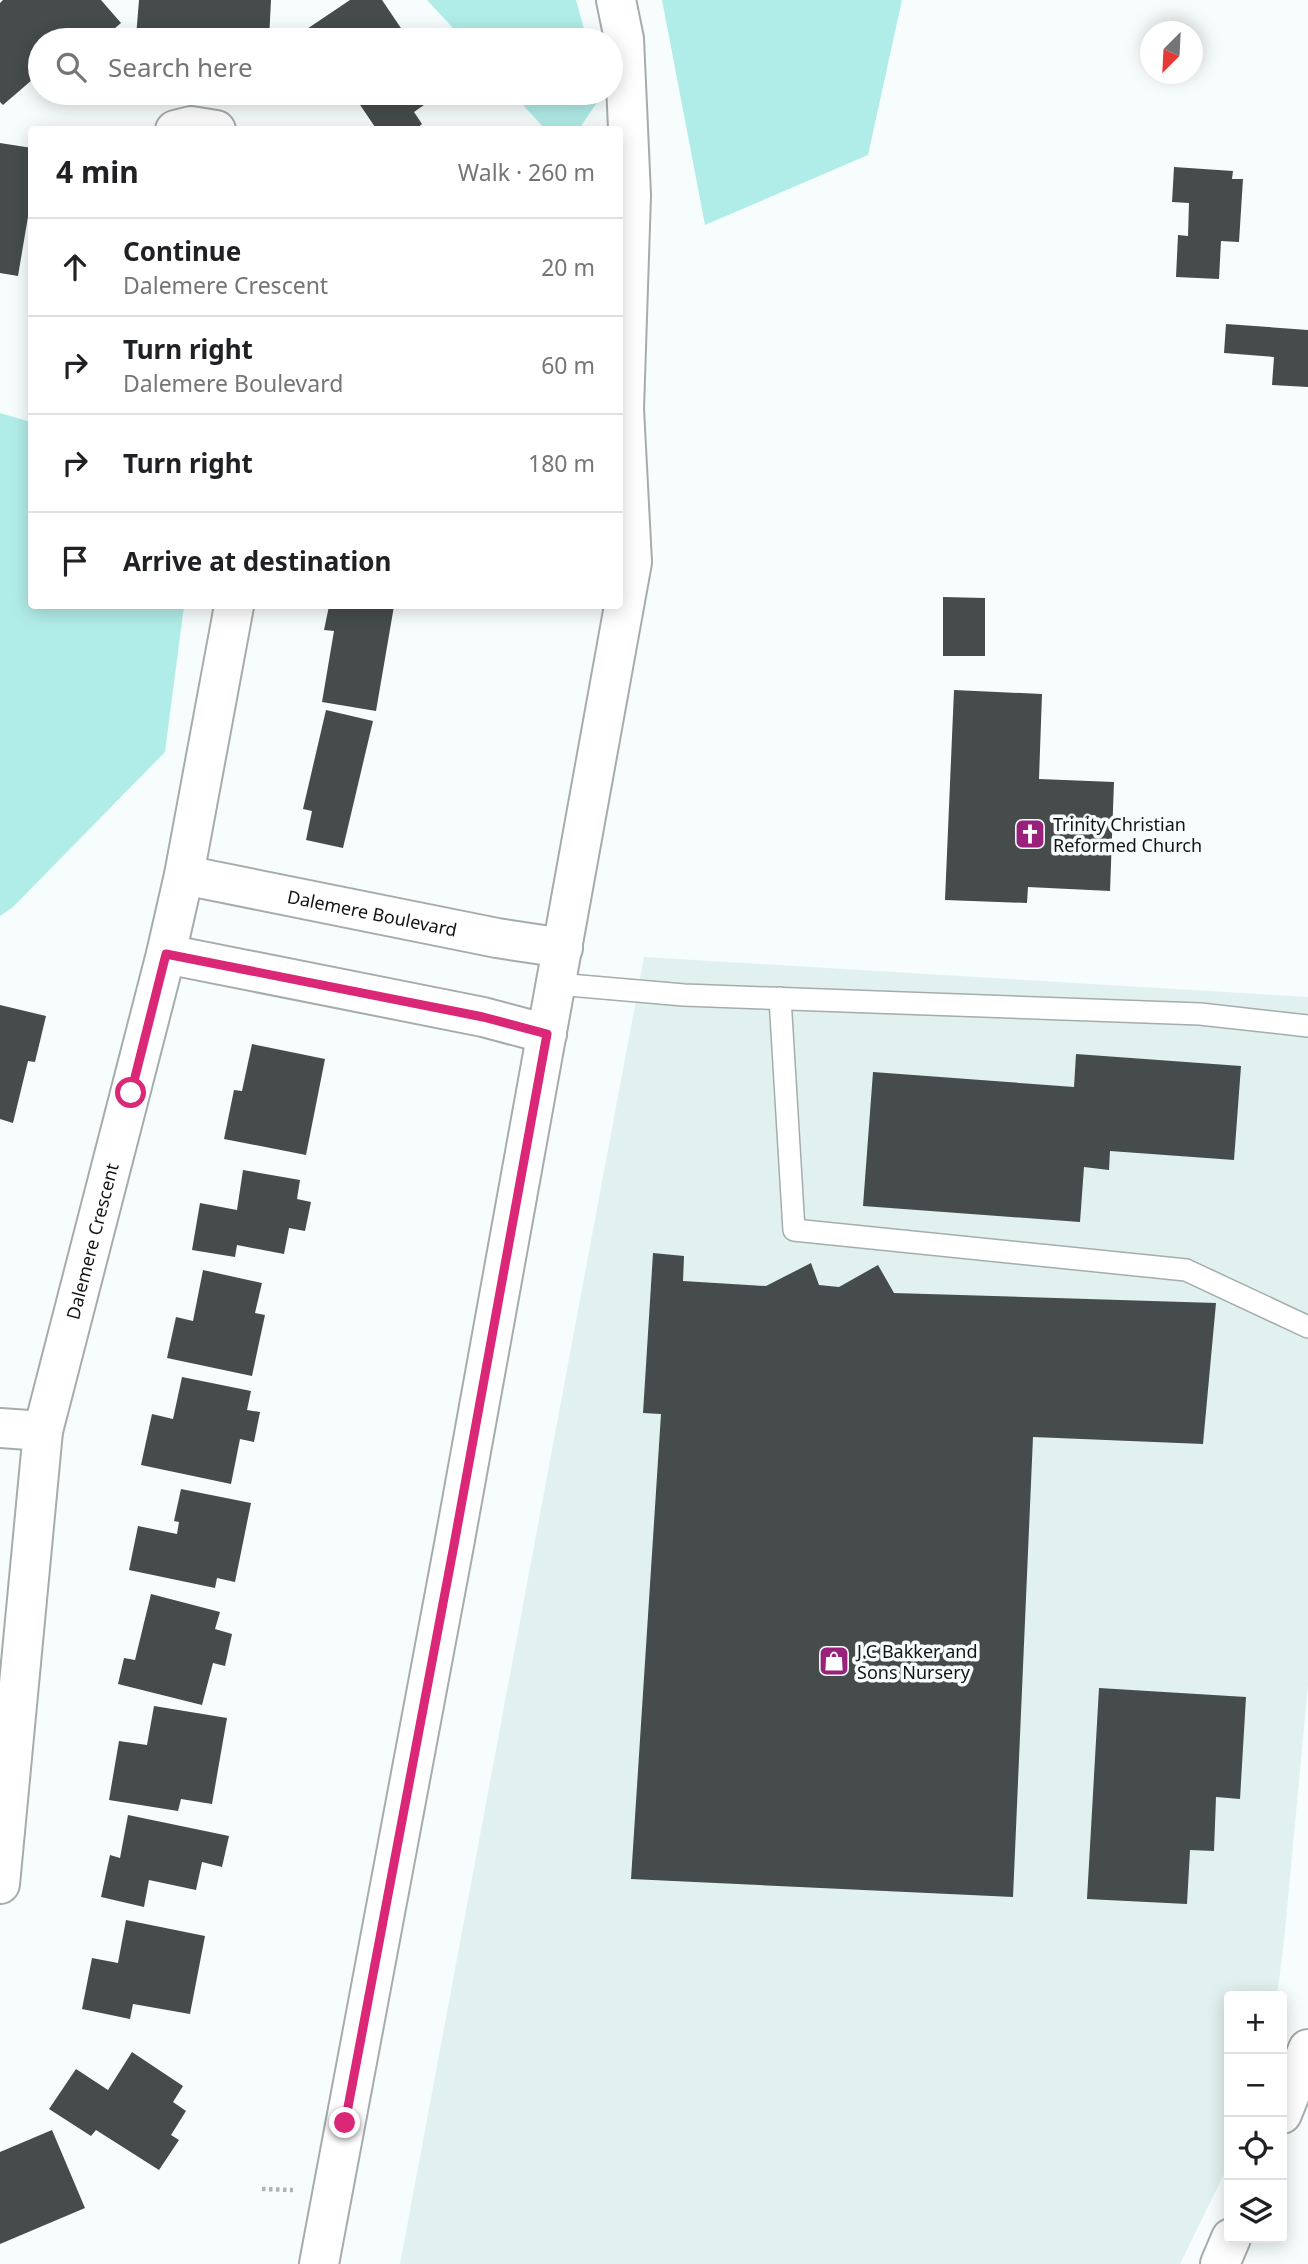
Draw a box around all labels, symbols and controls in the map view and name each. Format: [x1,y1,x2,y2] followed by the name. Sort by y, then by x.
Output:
[1140,21,1203,84] north arrow
[28,28,623,105] search box
[52,48,90,86] icon: search
[108,49,253,85] text: Search here
[56,151,139,192] text: 4 min
[458,156,595,188] text: Walk · 260 m
[123,233,241,269] text: Continue
[56,248,94,286] icon: ahead
[541,251,595,283] text: 20 m
[123,269,328,301] text: Dalemere Crescent
[123,331,253,367] text: Turn right
[56,346,94,384] icon: right
[541,349,595,381] text: 60 m
[123,367,343,399] text: Dalemere Boulevard
[56,444,94,482] icon: right
[123,445,253,481] text: Turn right
[528,447,595,479] text: 180 m
[56,542,94,580] icon: arrive
[123,543,392,579] text: Arrive at destination
[1053,812,1202,857] place label: Trinity Christian Reformed Church
[1013,817,1047,851] church icon: Trinity Christian Reformed Church
[285,884,459,942] street label: Dalemere Boulevard
[115,1077,146,1108] route start
[60,1160,124,1322] street label: Dalemere Crescent
[855,1639,977,1684] place label: J.C Bakker and Sons Nursery
[817,1644,851,1678] shop icon: J.C Bakker and Sons Nursery
[1224,1991,1287,2243] map controls
[1224,1991,1287,2054] button: +
[1224,2054,1287,2117] button: −
[329,2107,360,2138] route end
[1224,2117,1287,2180] button: locate
[1224,2180,1287,2243] button: layers

